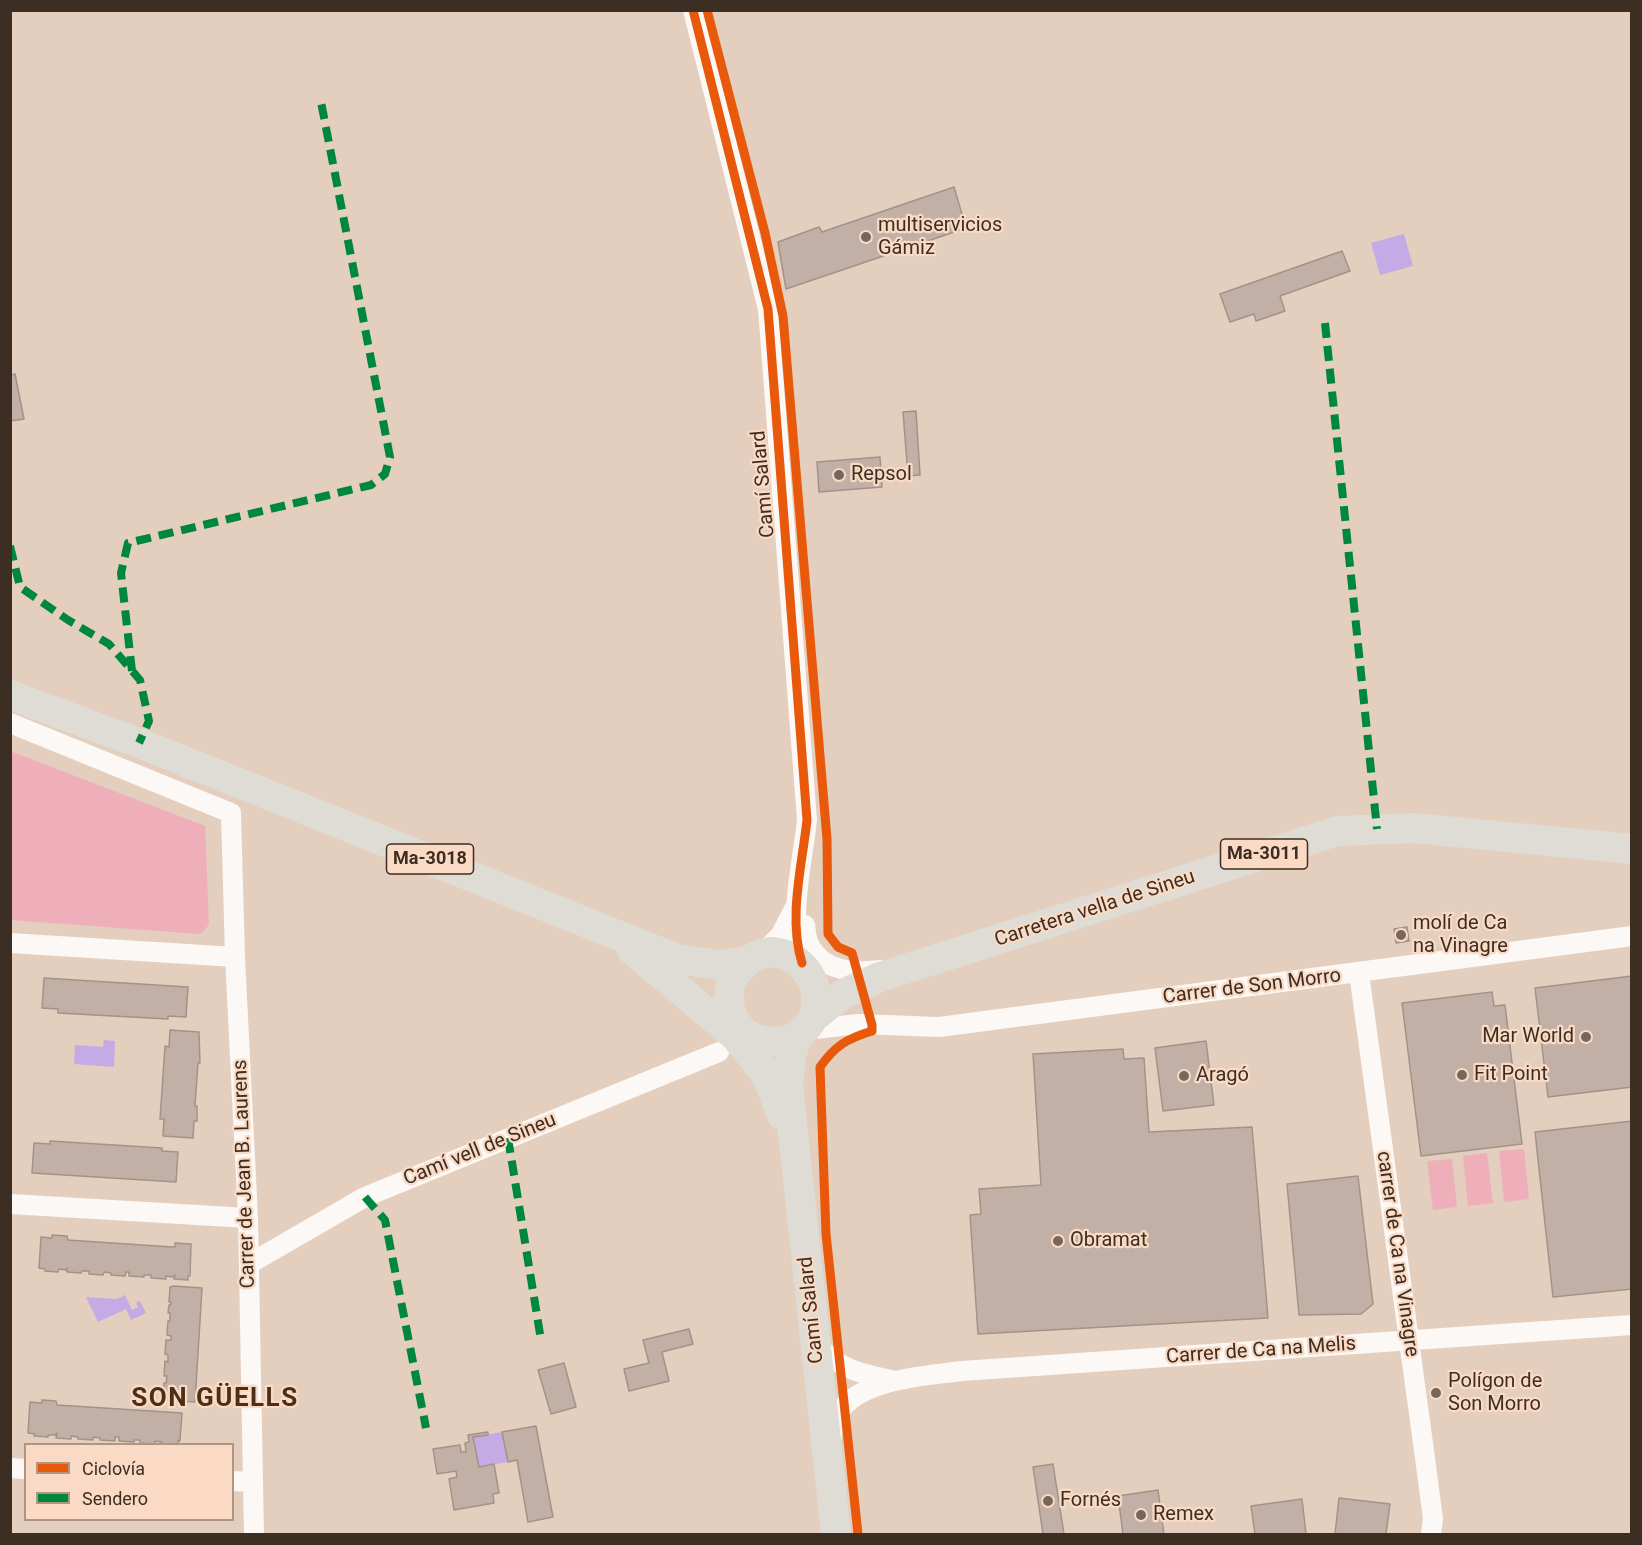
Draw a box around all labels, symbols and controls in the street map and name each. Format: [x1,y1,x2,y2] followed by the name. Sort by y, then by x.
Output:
[878,214,1002,261] place label: multiservicios Gámiz
[859,230,873,244] marker: multiservicios Gámiz
[747,429,781,539] street label: Camí Salard
[851,463,912,487] place label: Repsol
[832,468,846,482] marker: Repsol
[1220,839,1308,869] road number: Ma-3011
[386,844,474,874] road number: Ma-3018
[992,865,1198,953] street label: Carretera vella de Sineu
[1413,912,1508,959] place label: molí de Ca na Vinagre
[1394,928,1408,942] marker: molí de Ca na Vinagre
[1162,964,1342,1010] street label: Carrer de Son Morro
[1482,1025,1574,1049] place label: Mar World
[1579,1030,1593,1044] marker: Mar World
[229,1059,261,1289] street label: Carrer de Jean B. Laurens
[1474,1063,1548,1087] place label: Fit Point
[1196,1064,1249,1088] place label: Aragó
[1455,1068,1469,1082] marker: Fit Point
[1177,1069,1191,1083] marker: Aragó
[400,1108,560,1192] street label: Camí vell de Sineu
[1371,1150,1423,1358] street label: carrer de Ca na Vinagre
[1070,1229,1147,1253] place label: Obramat
[1051,1234,1065,1248] marker: Obramat
[794,1255,830,1365] street label: Camí Salard
[1165,1332,1357,1370] street label: Carrer de Ca na Melis
[1448,1370,1542,1417] place label: Polígon de Son Morro
[131,1383,299,1415] district label: SON GÜELLS
[1429,1386,1443,1400] marker: Polígon de Son Morro
[24,1443,234,1521] legend
[82,1458,145,1479] text: Ciclovía
[82,1488,148,1509] text: Sendero
[1060,1489,1121,1513] place label: Fornés
[1041,1494,1055,1508] marker: Fornés
[1153,1503,1214,1527] place label: Remex
[1134,1508,1148,1522] marker: Remex

